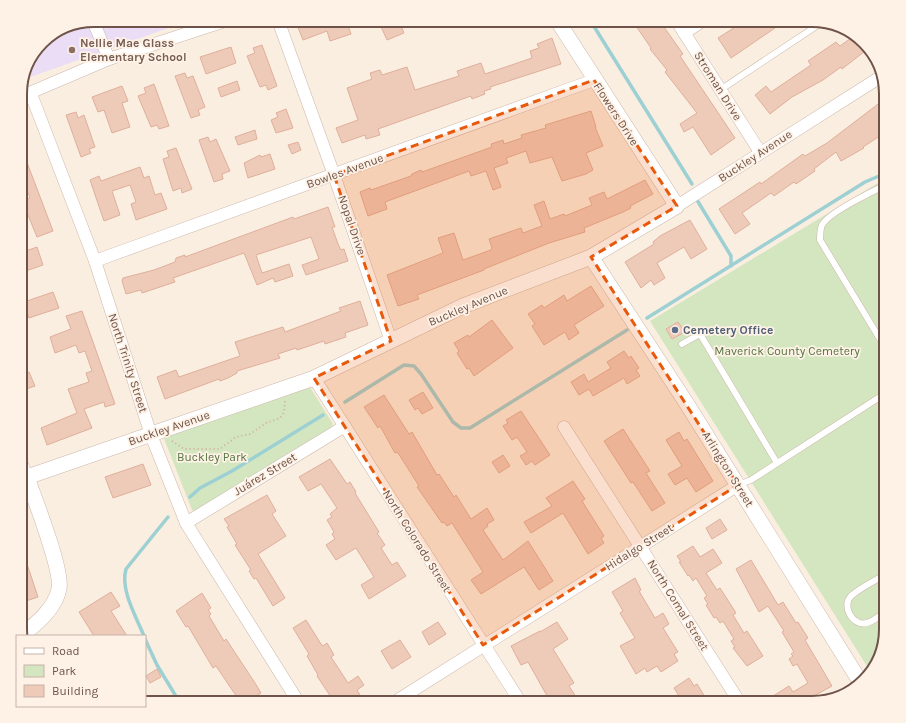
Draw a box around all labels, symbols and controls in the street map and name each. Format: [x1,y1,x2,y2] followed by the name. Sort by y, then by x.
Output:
[80,36,187,64] place label: Nellie Mae Glass Elementary School
[67,45,77,55] marker: Nellie Mae Glass Elementary School
[691,49,745,123] street label: Stroman Drive
[590,80,642,148] street label: Flowers Drive
[715,127,795,185] street label: Buckley Avenue
[305,151,385,191] street label: Bowles Avenue
[335,193,369,257] street label: Nopal Drive
[426,283,510,329] street label: Buckley Avenue
[105,312,151,415] street label: North Trinity Street
[683,323,773,337] place label: Cemetery Office
[670,325,680,335] marker: Cemetery Office
[714,344,860,358] park label: Maverick County Cemetery
[126,408,212,448] street label: Buckley Avenue
[699,429,757,510] street label: Arlington Street
[177,450,247,464] park label: Buckley Park
[231,450,299,498] street label: Juárez Street
[380,487,454,595] street label: North Colorado Street
[602,520,676,574] street label: Hidalgo Street
[644,557,712,653] street label: North Comal Street
[16,635,146,707] legend
[52,644,80,658] text: Road
[52,664,77,678] text: Park
[52,684,99,698] text: Building

